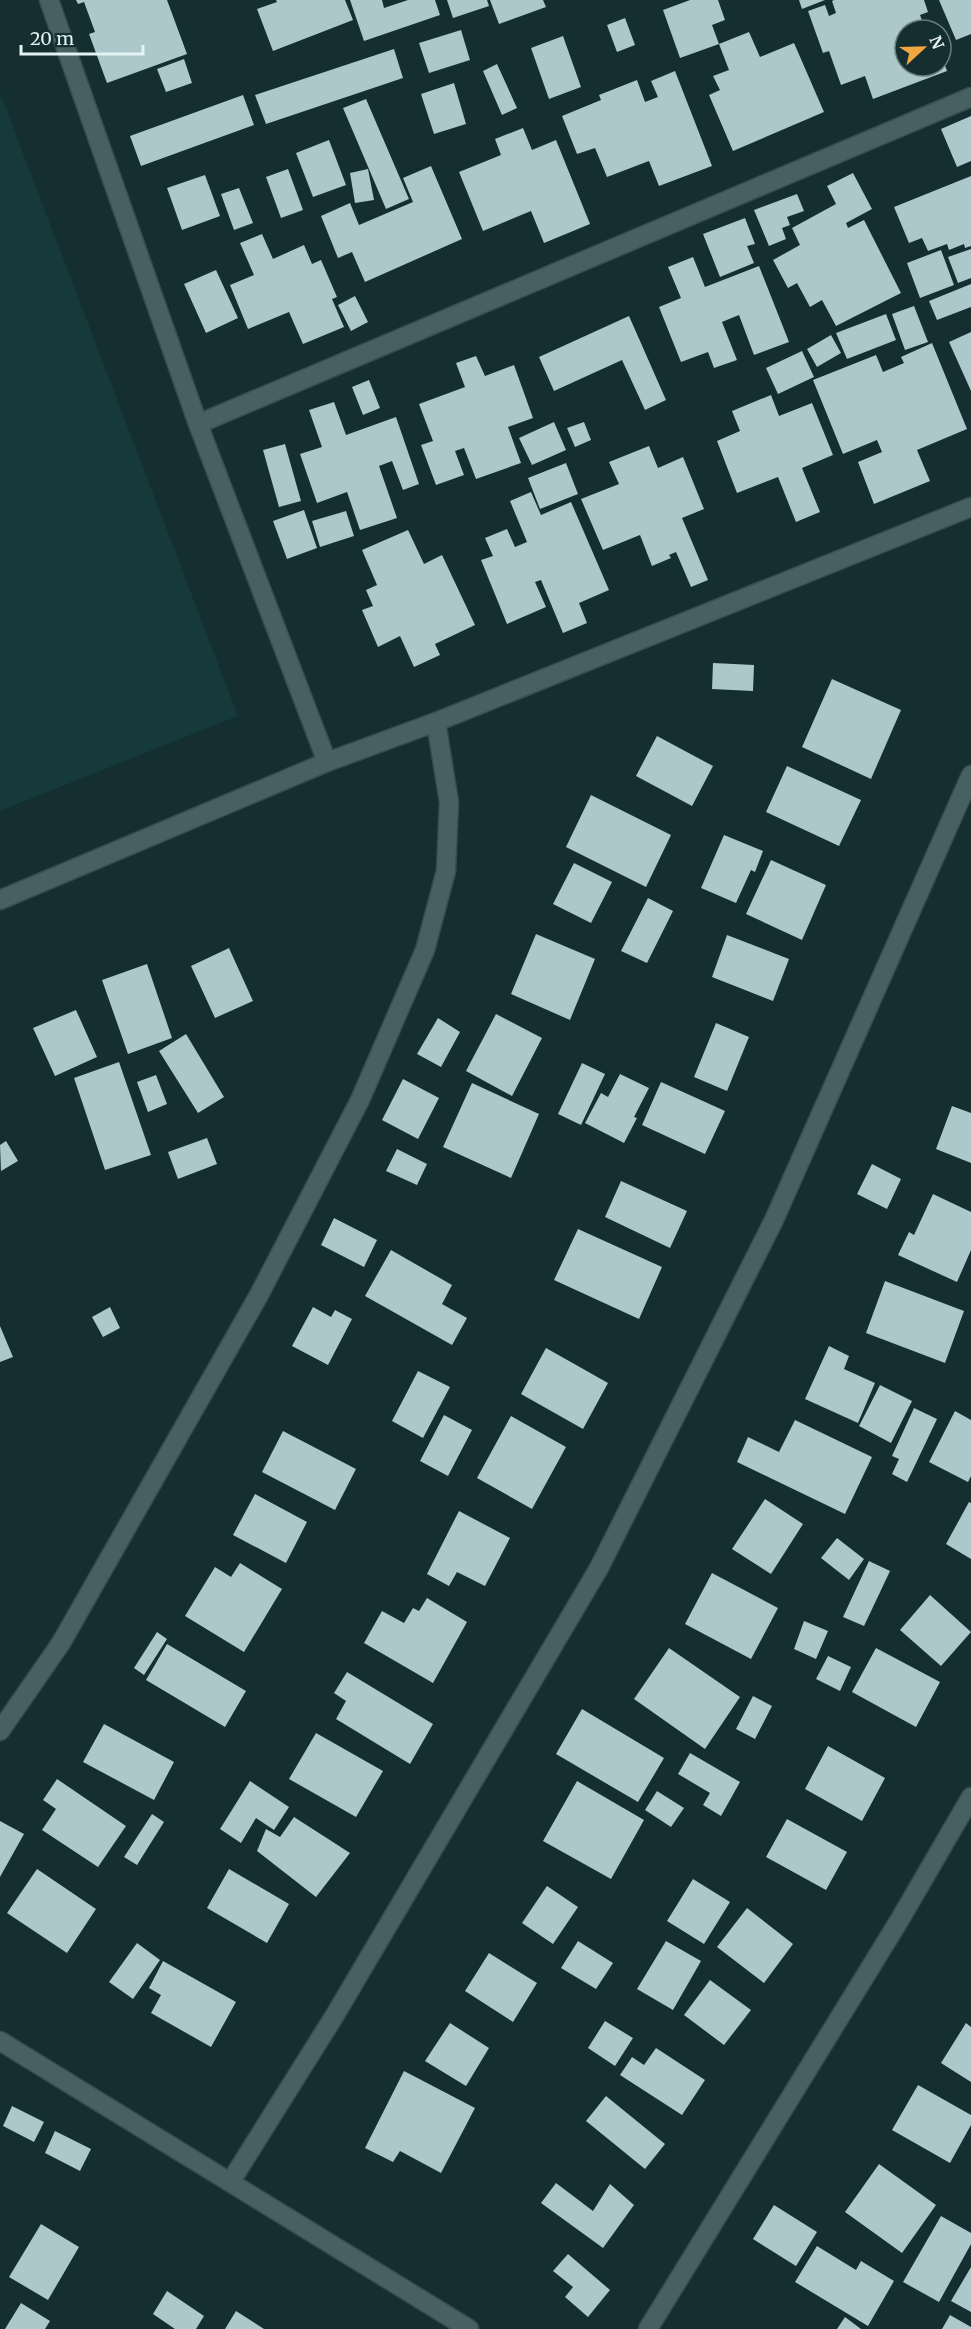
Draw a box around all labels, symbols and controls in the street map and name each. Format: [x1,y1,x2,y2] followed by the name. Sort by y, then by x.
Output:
[21,18,142,56] scale bar
[893,18,953,78] north arrow
[30,27,74,50] text: 20 m
[925,33,949,52] text: N

